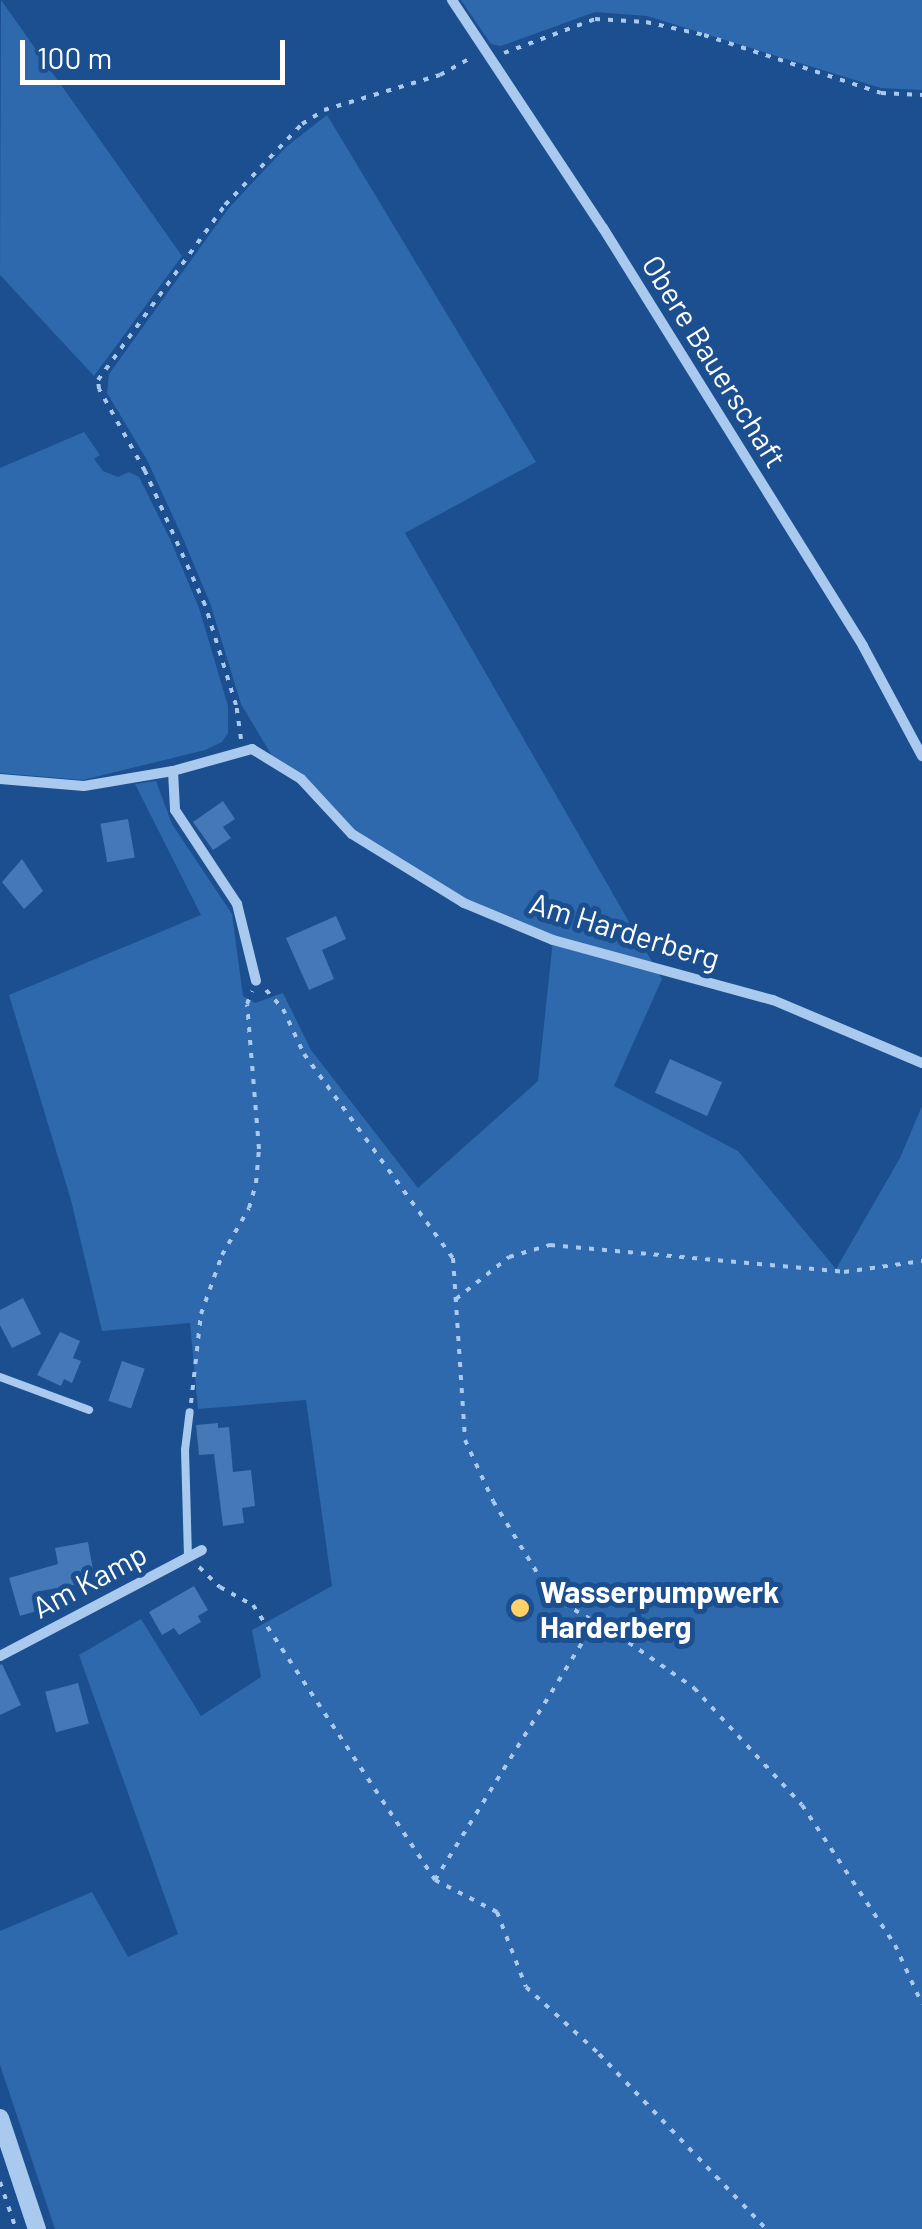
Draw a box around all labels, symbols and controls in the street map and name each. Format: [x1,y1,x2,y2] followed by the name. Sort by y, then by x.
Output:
[25,20,290,82] scale bar
[37,39,112,75] text: 100 m
[635,248,795,474] street label: Obere Bauerschaft
[526,884,724,976] street label: Am Harderberg
[26,1535,152,1625] street label: Am Kamp
[540,1573,779,1644] place label: Wasserpumpwerk Harderberg
[509,1597,531,1619] marker: Wasserpumpwerk Harderberg

